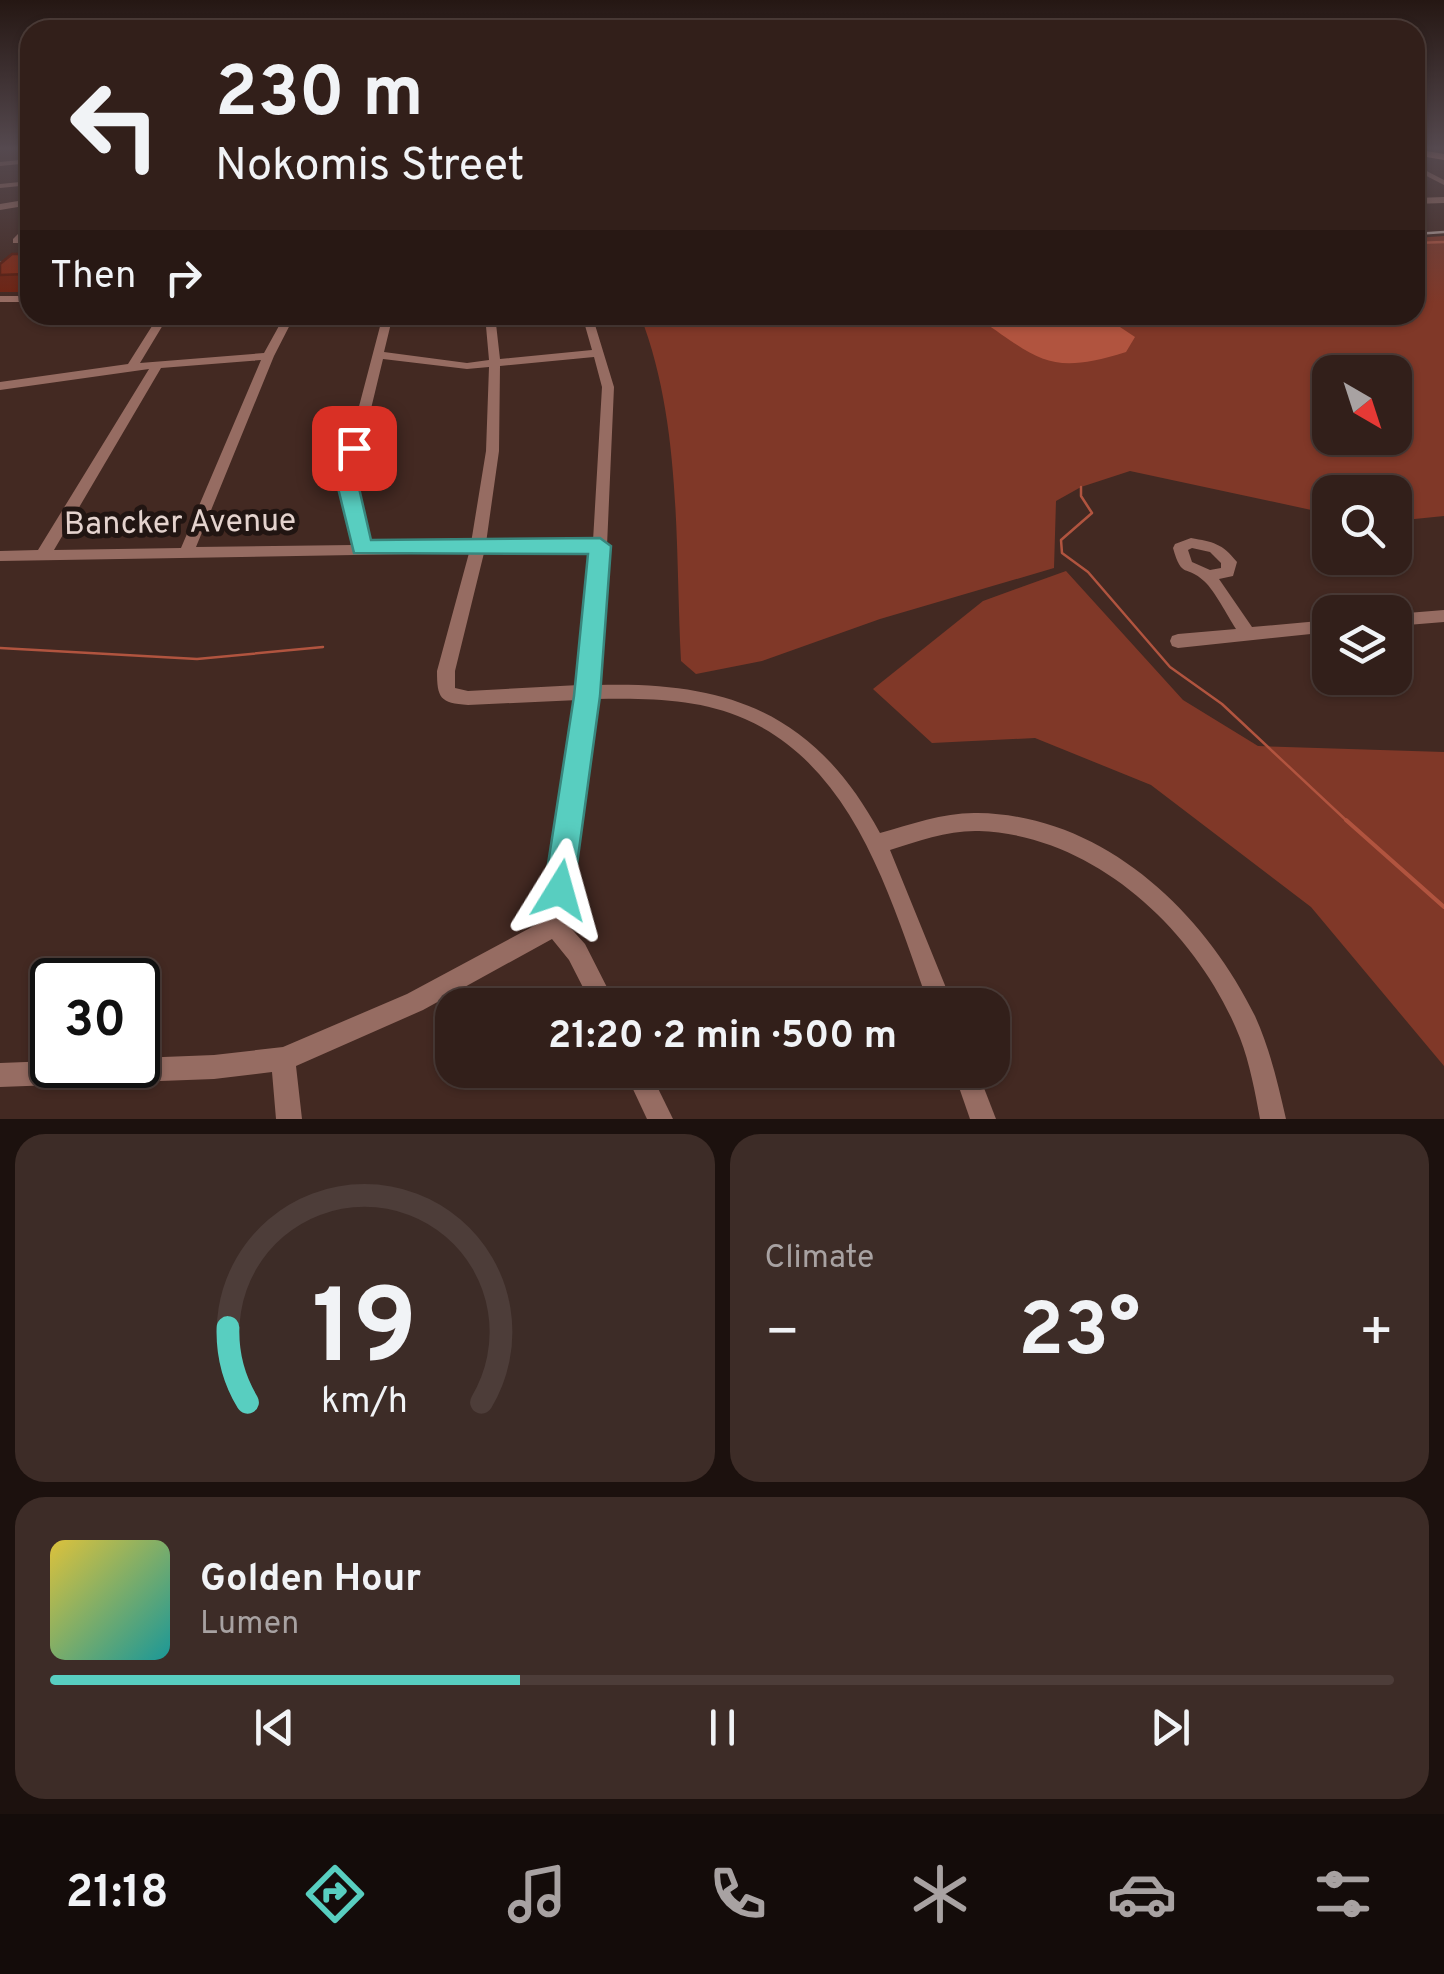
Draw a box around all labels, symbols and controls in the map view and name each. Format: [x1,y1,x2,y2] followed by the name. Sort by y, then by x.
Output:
[215,52,424,141] text: 230 m
[50,60,180,190] icon: left
[215,139,525,196] text: Nokomis Street
[156,250,211,305] icon: right
[50,253,136,302] text: Then
[1312,355,1412,455] north arrow
[1312,355,1412,695] map controls
[312,406,397,491] pin
[327,421,382,476] icon: arrive
[1312,475,1412,575] button: search
[64,502,296,546] street label: Bancker Avenue
[1312,595,1412,695] button: layers
[508,838,612,942] position arrow
[30,958,160,1088] speed limit sign: 30
[548,1013,897,1062] text: 21:20 · 2 min · 500 m
[765,1239,874,1279] text: Climate
[312,1268,418,1400] text: 19
[1018,1287,1140,1382] text: 23°
[765,1300,800,1370] text: −
[1359,1300,1394,1370] text: +
[321,1380,408,1426] text: km/h
[200,1556,421,1605] text: Golden Hour
[200,1605,299,1645] text: Lumen
[247,1700,302,1755] icon: previous
[695,1700,750,1755] icon: pause
[1143,1700,1198,1755] icon: next
[300,1859,370,1929] icon: directions
[502,1859,572,1929] icon: music
[703,1859,773,1929] icon: phone
[905,1859,975,1929] icon: climate
[1107,1859,1177,1929] icon: car
[1308,1859,1378,1929] icon: filters
[66,1866,169,1923] text: 21:18

